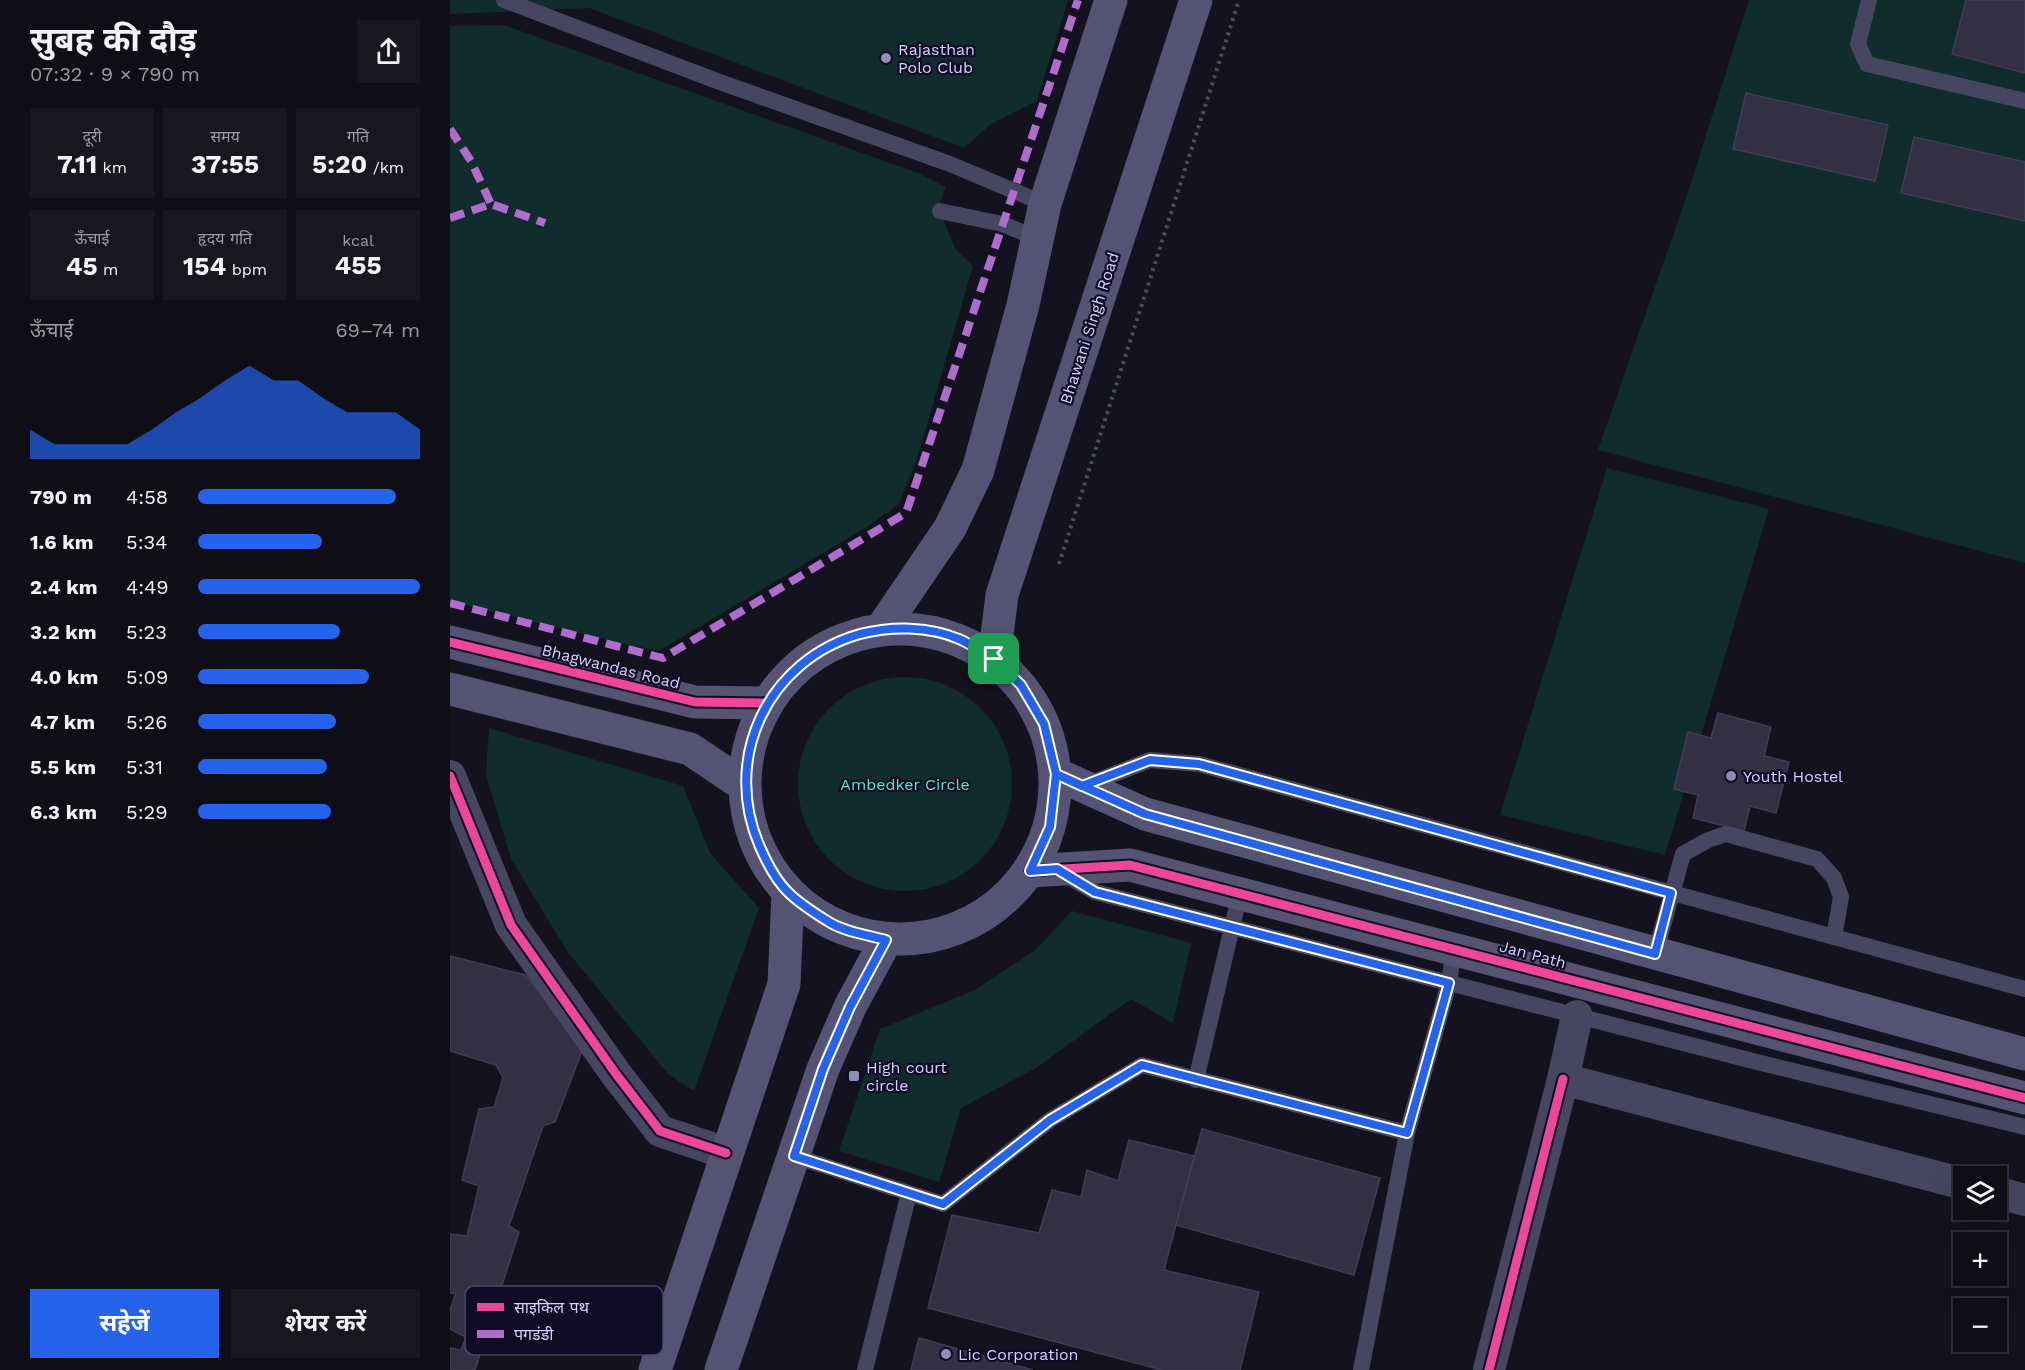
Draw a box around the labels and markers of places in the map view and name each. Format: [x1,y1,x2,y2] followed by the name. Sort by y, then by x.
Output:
[898,40,975,77] place label: Rajasthan Polo Club
[879,51,893,65] marker: Rajasthan Polo Club
[968,633,1019,684] pin
[1743,767,1843,786] place label: Youth Hostel
[1724,769,1738,783] marker: Youth Hostel
[866,1058,947,1095] place label: High court circle
[847,1069,861,1083] marker: High court circle
[958,1345,1078,1364] place label: Lic Corporation
[939,1347,953,1361] marker: Lic Corporation

